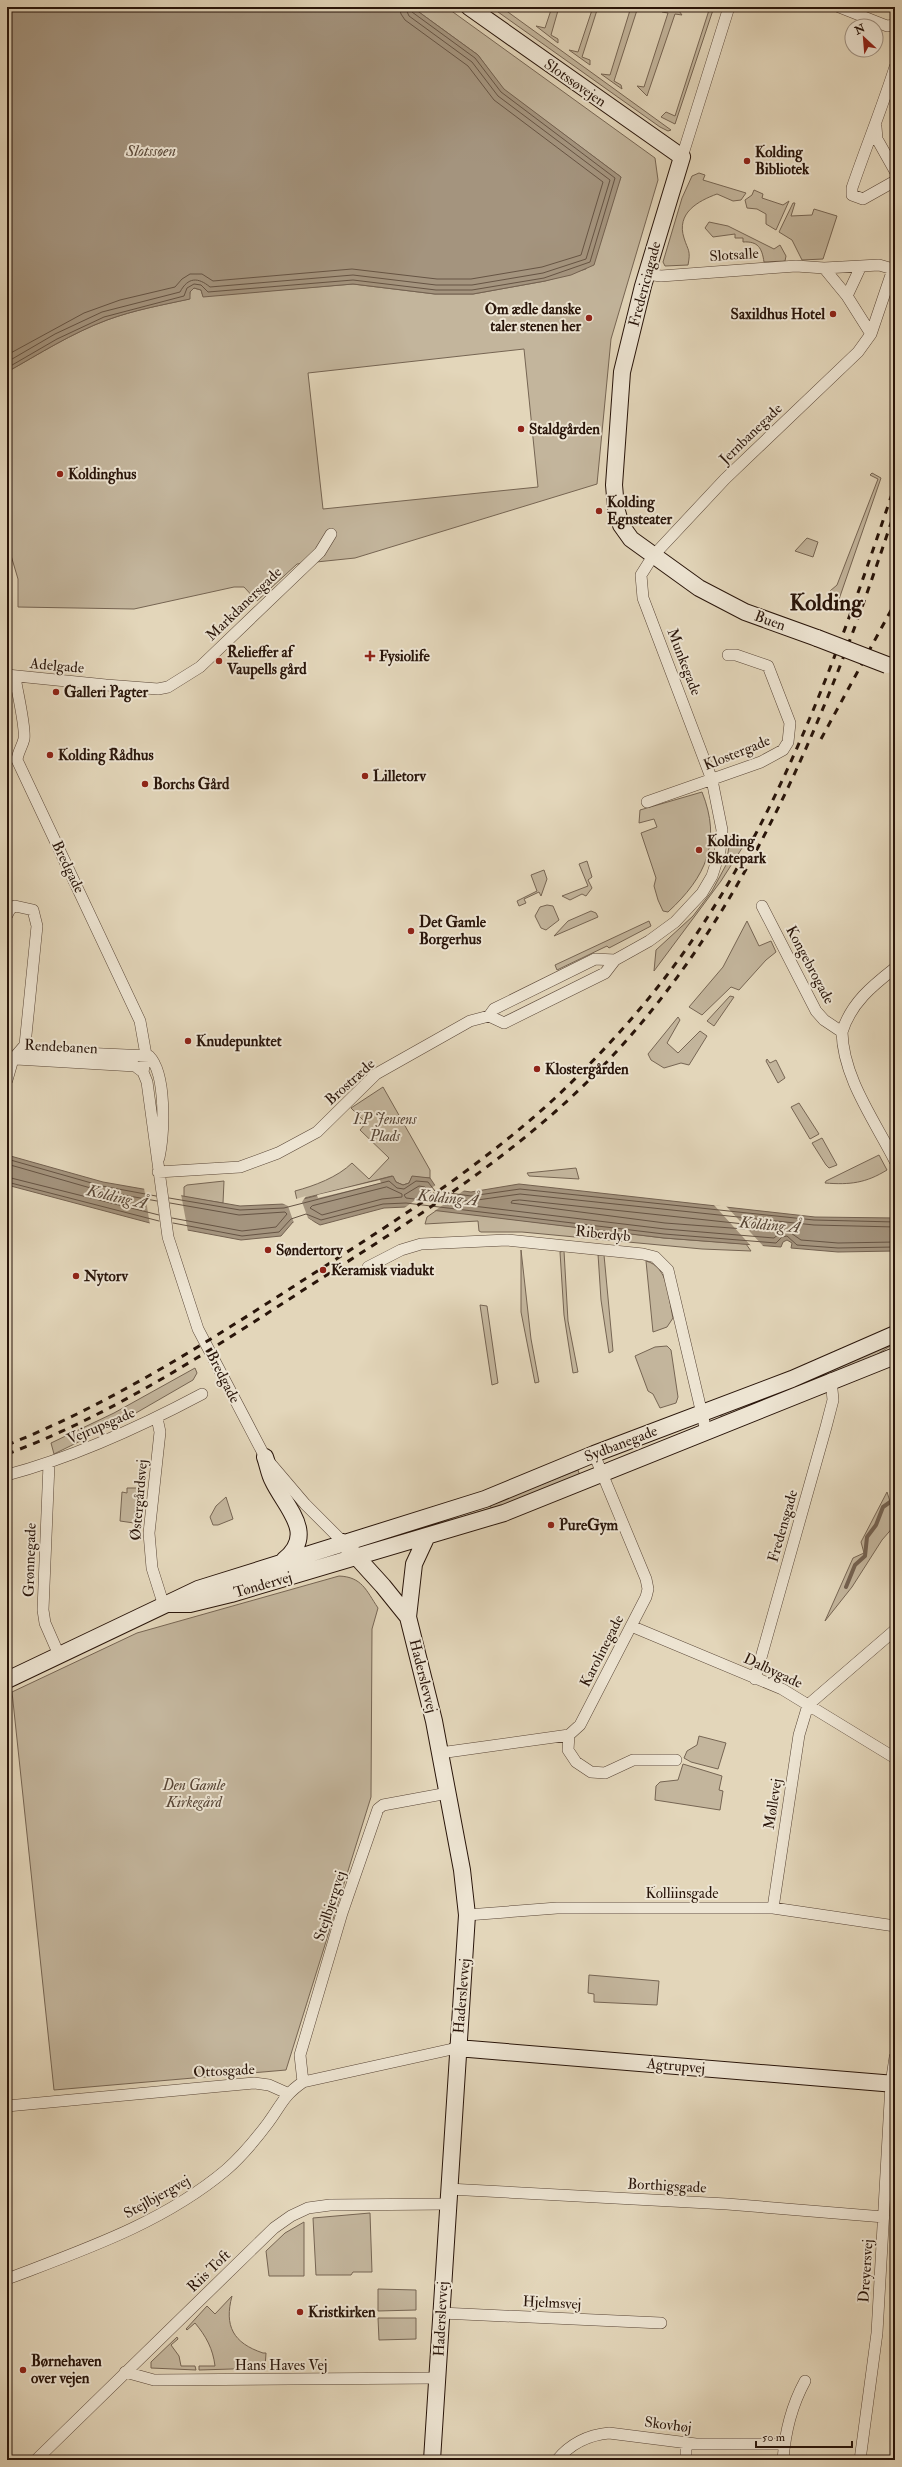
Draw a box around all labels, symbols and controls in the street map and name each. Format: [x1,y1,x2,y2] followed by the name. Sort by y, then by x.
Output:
[844,18,884,58] north arrow
[852,21,868,38] text: N
[540,55,610,111] street label: Slotssøvejen
[125,141,176,161] water label: Slotssøen
[755,143,810,179] place label: Kolding Bibliotek
[742,156,752,166] marker: Kolding Bibliotek
[625,239,665,329] street label: Fredericiagade
[709,244,759,266] street label: Slotsalle
[485,300,582,336] place label: Om ædle danske taler stenen her
[731,305,825,324] place label: Saxildhus Hotel
[828,309,838,319] marker: Saxildhus Hotel
[584,313,594,323] marker: Om ædle danske taler stenen her
[715,399,787,470] street label: Jernbanegade
[529,420,600,440] place label: Staldgården
[516,424,526,434] marker: Staldgården
[68,465,136,485] place label: Koldinghus
[55,469,65,479] marker: Koldinghus
[607,493,672,530] place label: Kolding Egnsteater
[594,506,604,516] marker: Kolding Egnsteater
[202,563,286,645] street label: Markdanersgade
[789,588,864,618] district label: Kolding
[752,607,788,635] street label: Buen
[663,626,705,698] street label: Munkegade
[226,643,307,680] place label: Relieffer af Vaupells gård
[379,647,430,667] place label: Fysiolife
[364,650,376,662] marker: Fysiolife
[28,654,85,678] street label: Adelgade
[214,656,224,666] marker: Relieffer af Vaupells gård
[64,683,149,703] place label: Galleri Pagter
[51,687,61,697] marker: Galleri Pagter
[701,731,773,775] street label: Klostergade
[58,746,154,766] place label: Kolding Rådhus
[45,750,55,760] marker: Kolding Rådhus
[373,767,427,786] place label: Lilletorv
[360,771,370,781] marker: Lilletorv
[153,775,230,794] place label: Borchs Gård
[140,779,150,789] marker: Borchs Gård
[707,832,767,869] place label: Kolding Skatepark
[47,838,89,896] street label: Bredgade
[694,845,704,855] marker: Kolding Skatepark
[419,913,487,950] place label: Det Gamle Borgerhus
[781,923,839,1007] street label: Kongebrogade
[406,926,416,936] marker: Det Gamle Borgerhus
[196,1032,282,1052] place label: Knudepunktet
[24,1036,98,1058] street label: Rendebanen
[183,1036,193,1046] marker: Knudepunktet
[321,1055,379,1109] street label: Brostræde
[545,1060,629,1080] place label: Klostergården
[532,1064,542,1074] marker: Klostergården
[352,1110,417,1146] park label: I.P Jensens Plads
[84,1180,151,1214] water label: Kolding Å
[416,1185,481,1211] water label: Kolding Å
[738,1212,803,1238] water label: Kolding Å
[575,1222,631,1246] street label: Riberdyb
[276,1241,343,1260] place label: Søndertorv
[263,1245,273,1255] marker: Søndertorv
[331,1261,434,1280] place label: Keramisk viadukt
[318,1265,328,1275] marker: Keramisk viadukt
[83,1267,128,1287] place label: Nytorv
[71,1271,81,1281] marker: Nytorv
[202,1348,244,1406] street label: Bredgade
[64,1403,138,1450] street label: Vejrupsgade
[582,1421,660,1467] street label: Sydbanegade
[126,1458,152,1542] street label: Østergårdsvej
[764,1488,802,1564] street label: Fredensgade
[559,1516,619,1536] place label: PureGym
[546,1520,556,1530] marker: PureGym
[19,1523,41,1597] street label: Grønnegade
[232,1568,294,1602] street label: Tøndervej
[576,1612,628,1690] street label: Karolinegade
[405,1637,441,1715] street label: Haderslevvej
[740,1649,806,1693] street label: Dalbygade
[162,1776,226,1812] park label: Den Gamle Kirkegård
[760,1777,786,1831] street label: Møllevej
[310,1868,350,1944] street label: Stejlbjergvej
[645,1884,719,1903] street label: Kolliinsgade
[449,1958,475,2034] street label: Haderslevvej
[645,2054,706,2079] street label: Agtrupvej
[193,2060,255,2082] street label: Ottosgade
[120,2171,194,2223] street label: Stejlbjergvej
[627,2174,707,2198] street label: Borthigsgade
[854,2239,878,2303] street label: Dreyersvej
[183,2246,235,2296] street label: Riis Toft
[430,2281,452,2357] street label: Haderslevvej
[522,2292,582,2314] street label: Hjelmsvej
[308,2303,376,2322] place label: Kristkirken
[295,2307,305,2317] marker: Kristkirken
[31,2352,102,2388] place label: Børnehaven over vejen
[235,2356,327,2375] street label: Hans Haves Vej
[18,2365,28,2375] marker: Børnehaven over vejen
[643,2413,693,2437] street label: Skovhøj
[756,2423,852,2449] scale bar
[762,2430,786,2445] text: 50 m

